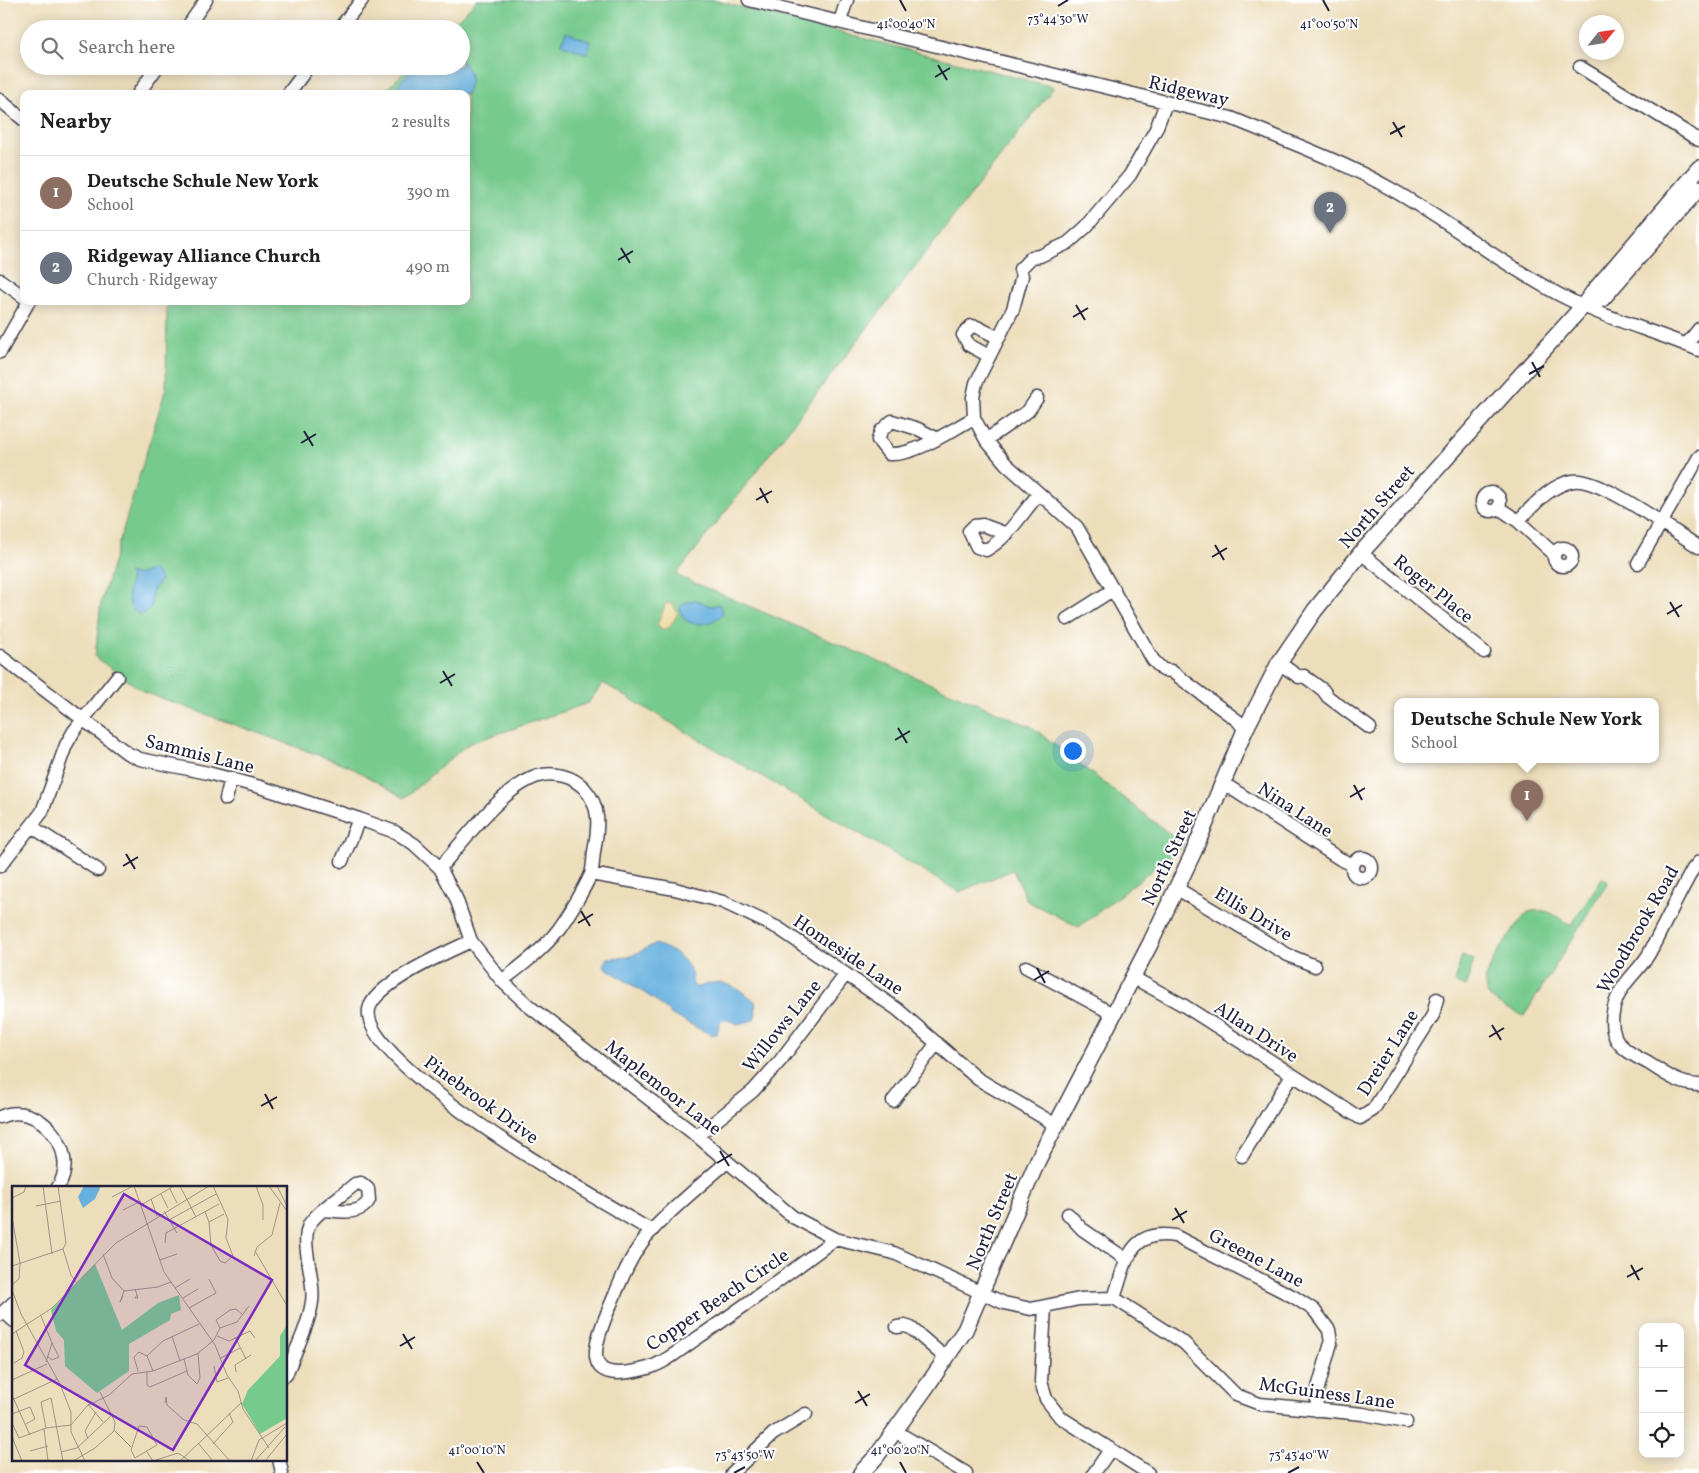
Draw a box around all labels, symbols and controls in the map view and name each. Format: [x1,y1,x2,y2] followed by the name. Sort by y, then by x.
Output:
[1027,12,1089,28] text: 73°44'30"W
[1579,15,1624,60] north arrow
[877,17,936,33] text: 41°00'40"N
[1300,17,1358,33] text: 41°00'50"N
[20,20,470,75] search box
[38,34,66,62] icon: search
[78,35,175,61] text: Search here
[1146,70,1231,114] street label: Ridgeway
[40,108,111,137] text: Nearby
[391,112,450,134] text: 2 results
[87,169,319,195] text: Deutsche Schule New York
[53,182,59,204] text: 1
[407,182,450,204] text: 390 m
[1314,192,1346,233] pin: 2
[87,195,134,217] text: School
[87,244,321,270] text: Ridgeway Alliance Church
[52,257,60,279] text: 2
[405,257,450,279] text: 490 m
[87,270,217,292] text: Church · Ridgeway
[1334,459,1422,555] street label: North Street
[1387,549,1479,630] street label: Roger Place
[1394,698,1659,763] popup
[1411,707,1642,733] text: Deutsche Schule New York
[142,729,257,781] street label: Sammis Lane
[1411,733,1457,755] text: School
[1060,738,1086,764] your location
[1252,777,1338,845] street label: Nina Lane
[1511,780,1543,821] pin: 1
[1136,805,1204,910] street label: North Street
[1591,861,1686,999] street label: Woodbrook Road
[1209,881,1297,948] street label: Ellis Drive
[788,909,908,1002] street label: Homeside Lane
[737,974,828,1078] street label: Willows Lane
[1209,996,1303,1070] street label: Allan Drive
[1352,1005,1426,1101] street label: Dreier Lane
[599,1035,727,1142] street label: Maplemoor Lane
[418,1050,543,1151] street label: Pinebrook Drive
[961,1169,1025,1275] street label: North Street
[12,1186,288,1460] inset map
[1204,1223,1308,1295] street label: Greene Lane
[642,1243,795,1358] street label: Copper Beach Circle
[1639,1323,1684,1458] map controls
[1639,1323,1684,1368] button: +
[1639,1368,1684,1413] button: −
[1257,1372,1396,1416] street label: McGuiness Lane
[1639,1413,1684,1458] button: locate
[448,1443,506,1459] text: 41°00'10"N
[870,1443,930,1459] text: 41°00'20"N
[715,1448,775,1464] text: 73°43'50"W
[1269,1448,1329,1464] text: 73°43'40"W

